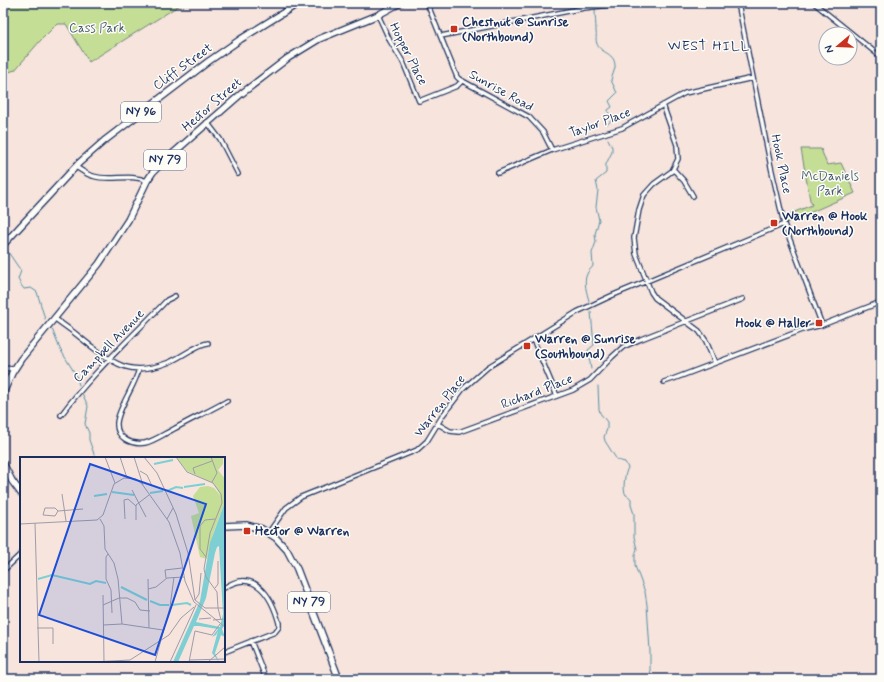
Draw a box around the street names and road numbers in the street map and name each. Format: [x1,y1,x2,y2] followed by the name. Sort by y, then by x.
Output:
[385,20,431,88] street label: Hopper Place
[150,40,216,94] street label: Cliff Street
[466,66,536,116] street label: Sunrise Road
[179,74,246,136] street label: Hector Street
[121,102,161,122] road number: NY 96
[567,104,633,142] street label: Taylor Place
[766,133,796,195] street label: Hook Place
[144,150,186,170] road number: NY 79
[70,306,148,386] street label: Campbell Avenue
[499,370,575,413] street label: Richard Place
[410,371,470,441] street label: Warren Place
[288,592,330,612] road number: NY 79

